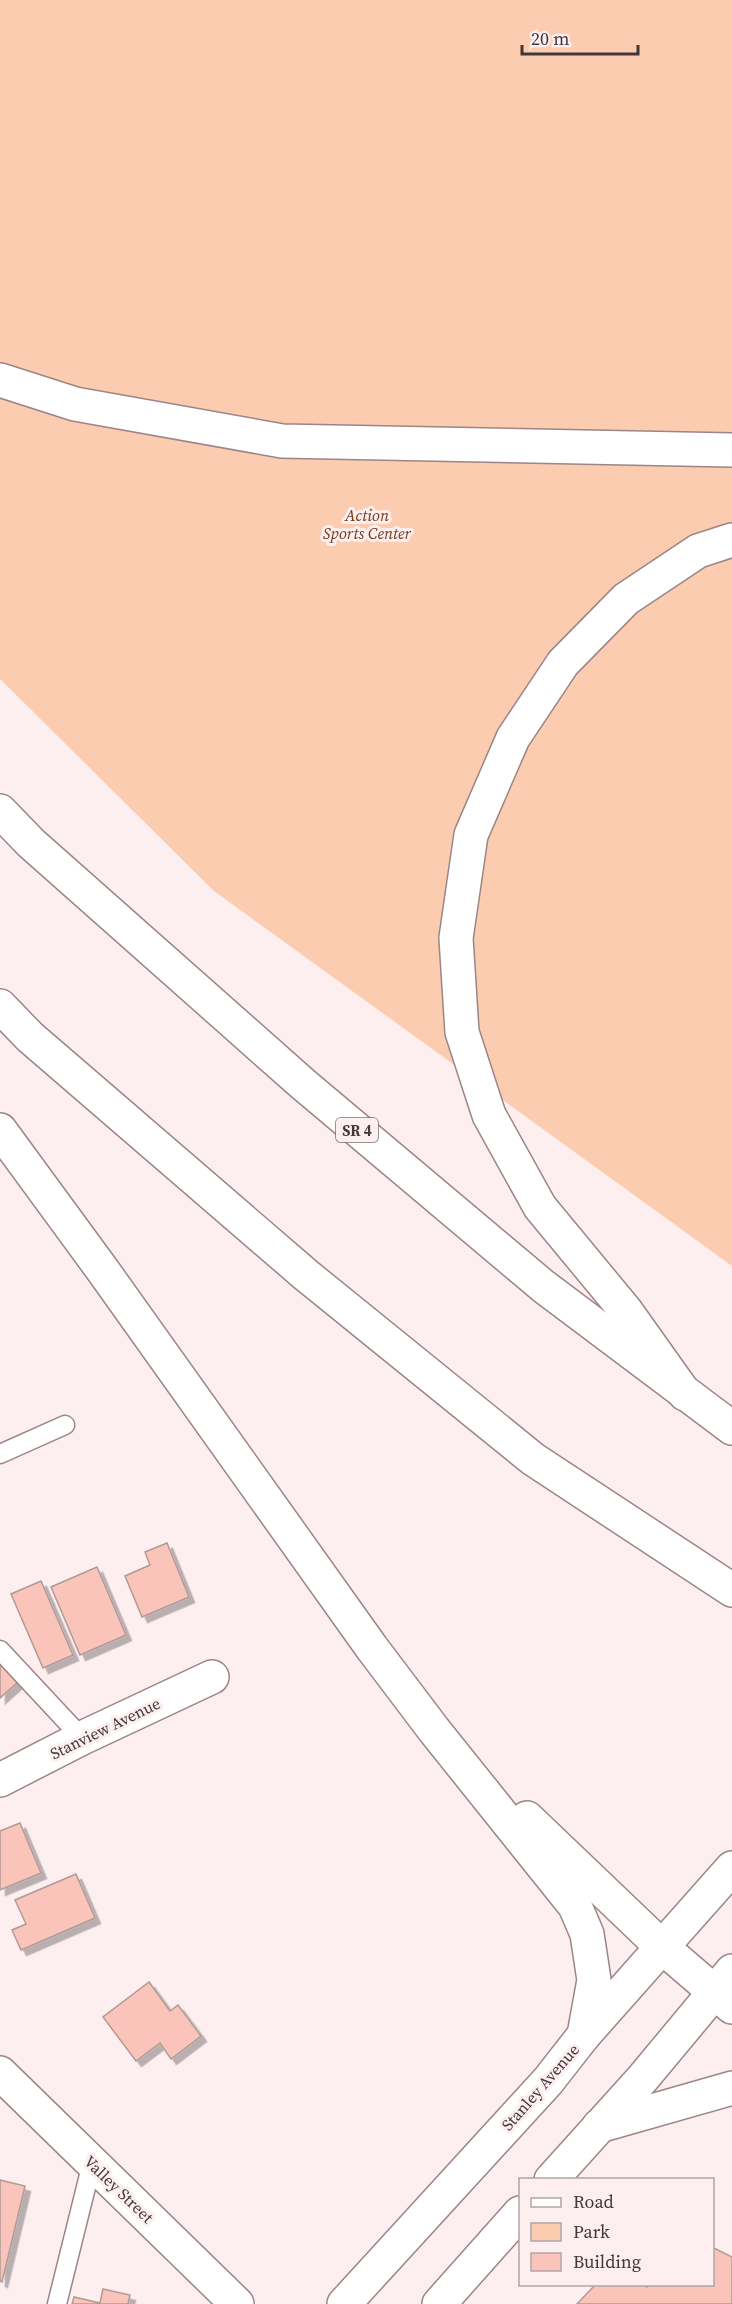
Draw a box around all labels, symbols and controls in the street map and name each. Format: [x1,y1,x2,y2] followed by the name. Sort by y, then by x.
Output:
[522,18,638,56] scale bar
[531,26,569,51] text: 20 m
[323,504,412,544] park label: Action Sports Center
[336,1118,378,1142] road number: SR 4
[46,1692,164,1764] street label: Stanview Avenue
[496,2039,584,2135] street label: Stanley Avenue
[80,2150,159,2228] street label: Valley Street
[519,2178,714,2286] legend
[573,2189,614,2214] text: Road
[573,2219,610,2244] text: Park
[573,2249,641,2274] text: Building

